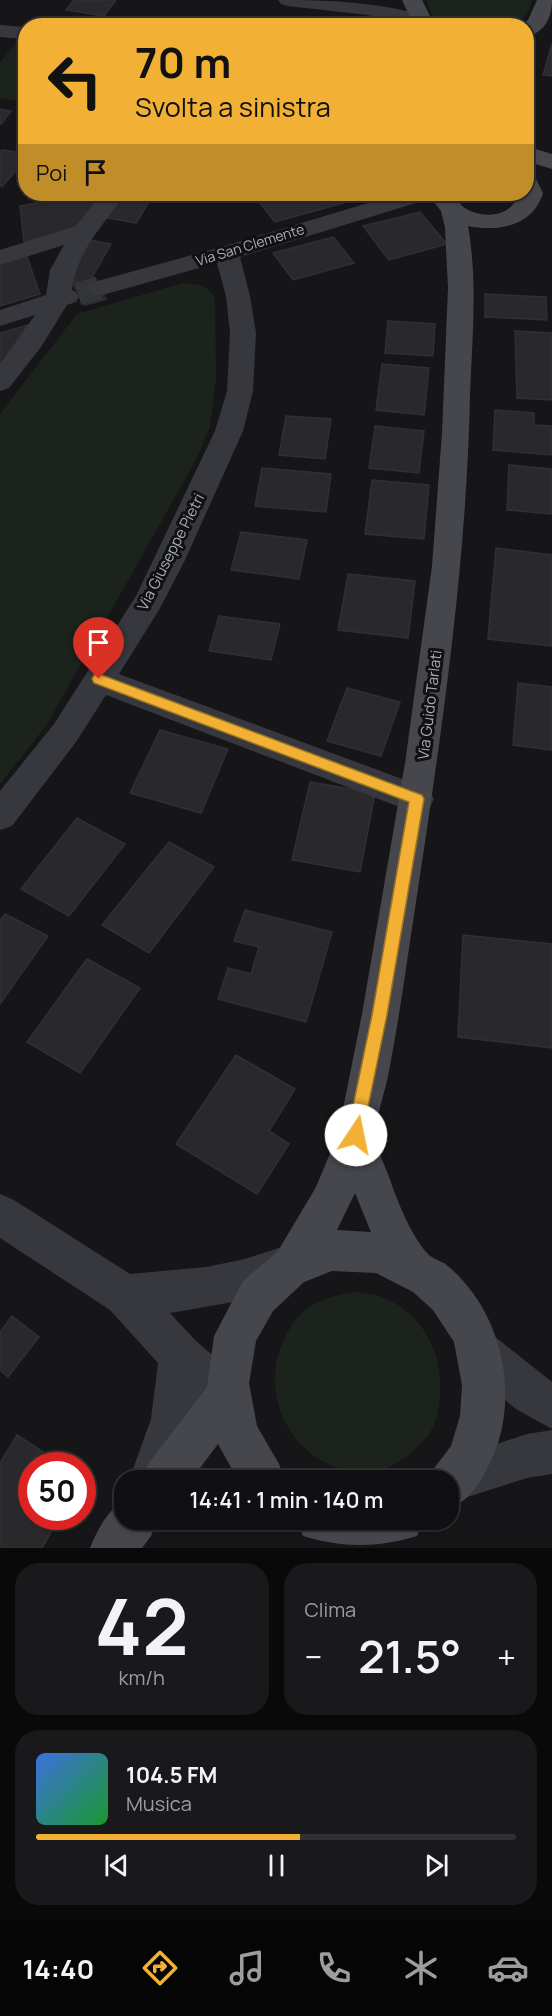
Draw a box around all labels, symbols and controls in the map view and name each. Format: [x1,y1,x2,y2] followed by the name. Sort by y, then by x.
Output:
[135,33,231,91] text: 70 m
[36,42,114,120] icon: left
[135,88,331,125] text: Svolta a sinistra
[79,156,112,189] icon: arrive
[36,158,67,188] text: Poi
[193,219,306,270] street label: Via San Clemente
[132,490,209,614] street label: Via Giuseppe Pietri
[73,617,124,679] pin
[82,626,115,659] icon: arrive
[412,649,447,761] street label: Via Guido Tarlati
[324,1103,388,1167] position arrow
[18,1452,96,1530] speed limit sign: 50
[190,1485,383,1515] text: 14:41 · 1 min · 140 m
[95,1572,189,1678] text: 42
[305,1596,356,1623] text: Clima
[358,1625,461,1687] text: 21.5°
[305,1634,322,1679] text: −
[497,1634,516,1679] text: +
[118,1664,165,1691] text: km/h
[126,1760,217,1790] text: 104.5 FM
[126,1790,192,1817] text: Musica
[100,1849,133,1882] icon: previous
[260,1849,293,1882] icon: pause
[420,1849,453,1882] icon: next
[139,1947,181,1989] icon: directions
[226,1947,268,1989] icon: music
[313,1947,355,1989] icon: phone
[400,1947,442,1989] icon: climate
[487,1947,529,1989] icon: car
[23,1950,94,1987] text: 14:40

